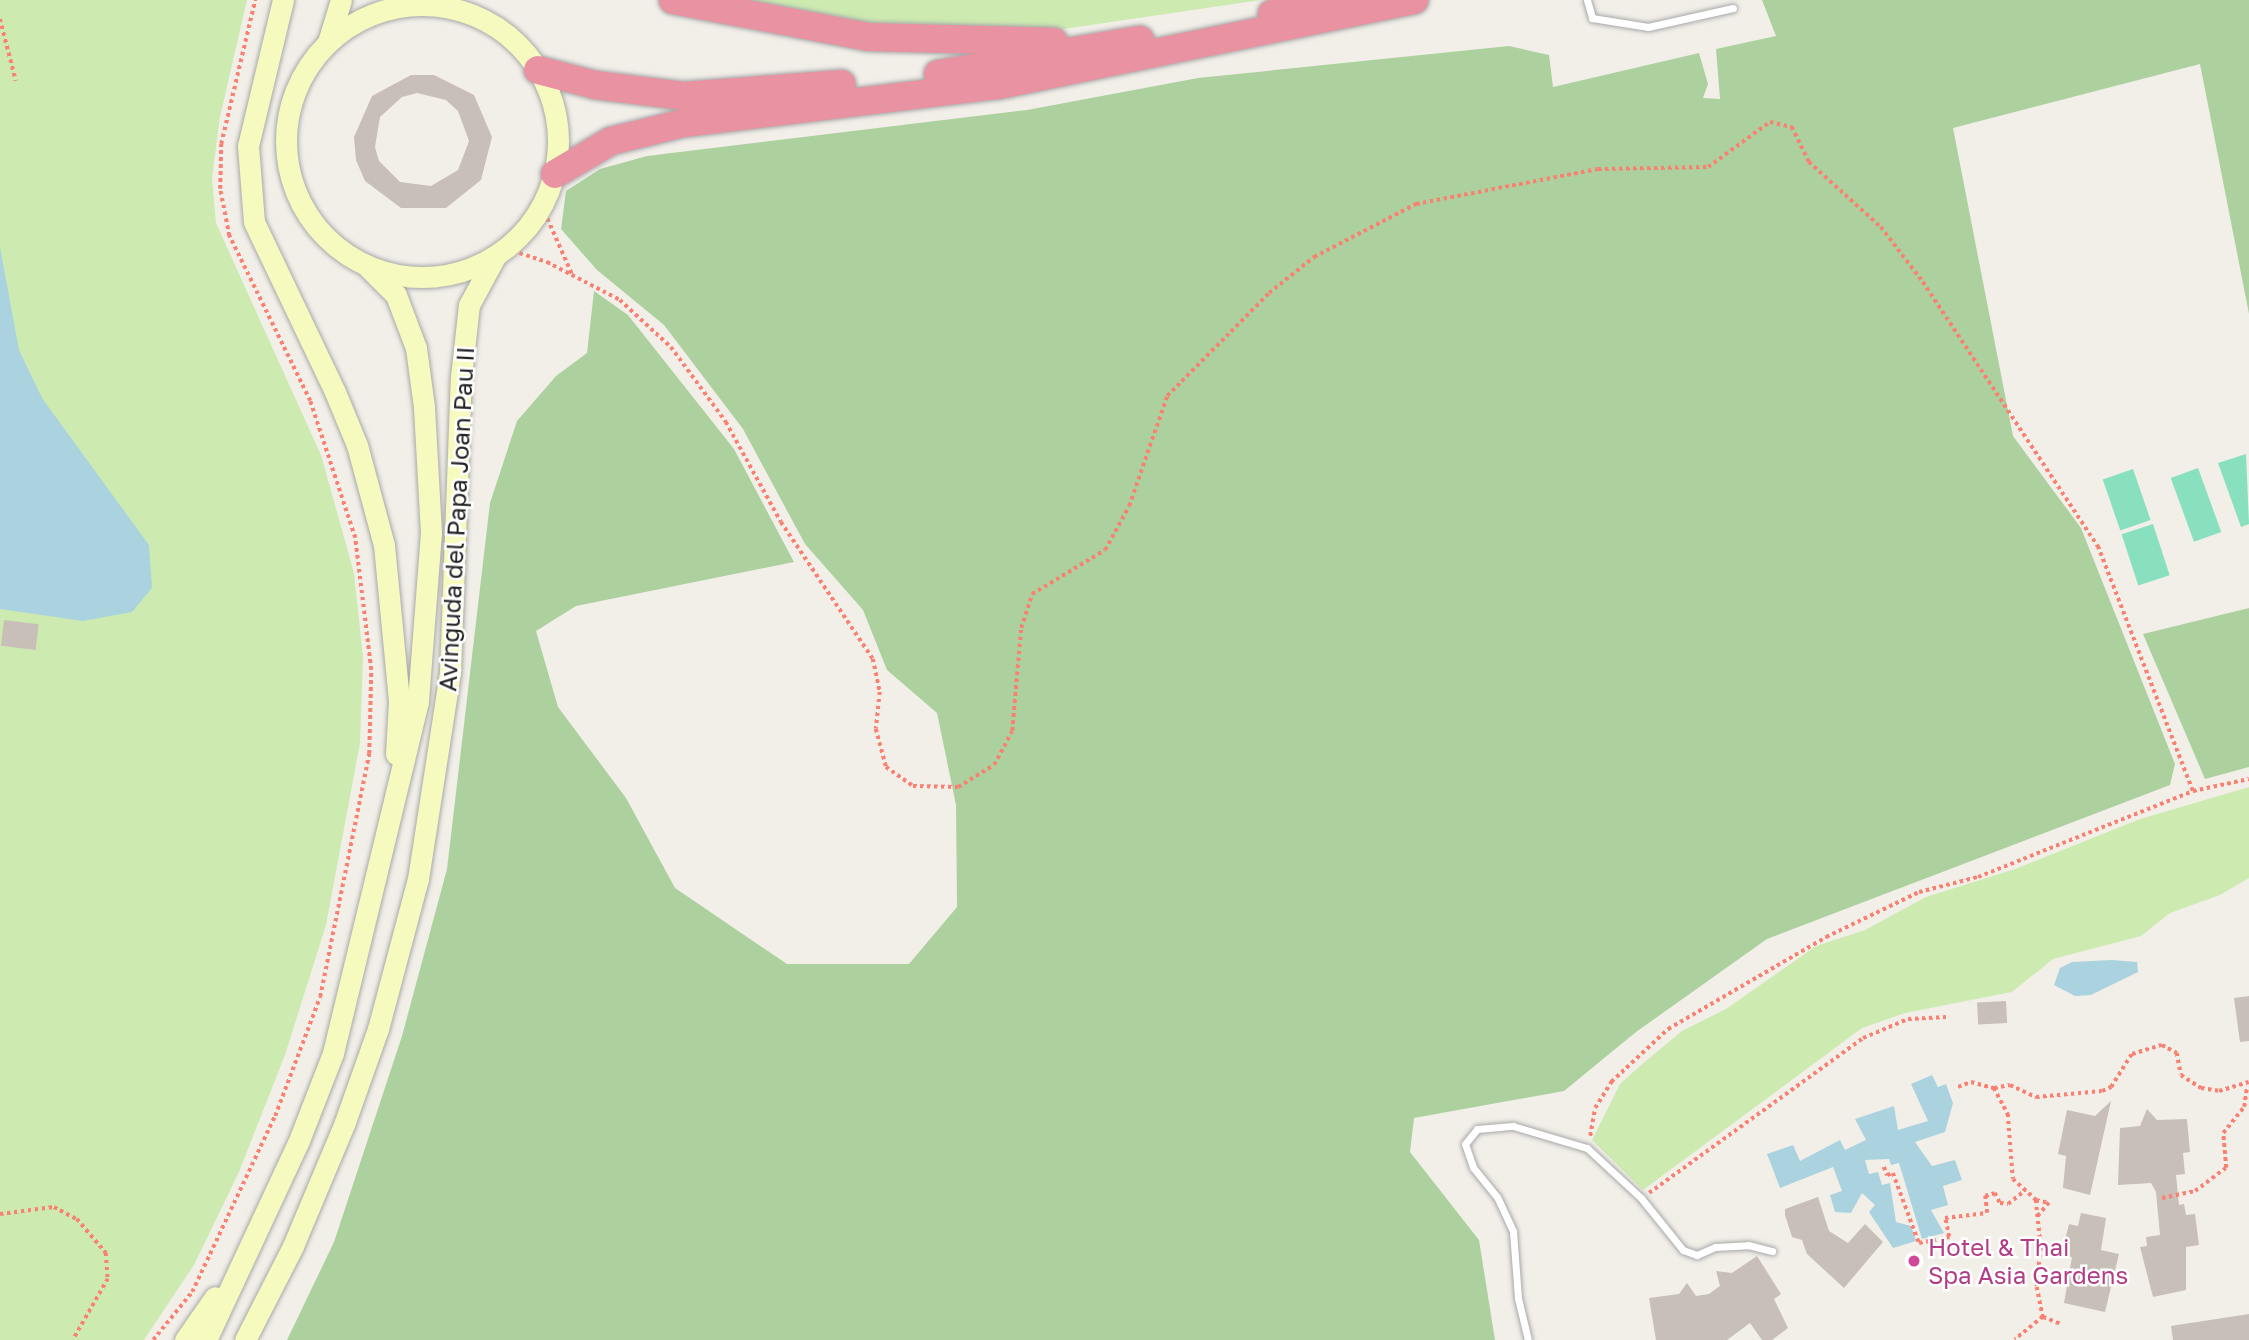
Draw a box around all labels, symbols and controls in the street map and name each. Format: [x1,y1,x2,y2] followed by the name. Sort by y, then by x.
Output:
[433,346,479,692] street label: Avinguda del Papa Joan Pau II
[1928,1233,2128,1289] place label: Hotel & Thai Spa Asia Gardens
[1906,1253,1922,1269] marker: Hotel & Thai Spa Asia Gardens

